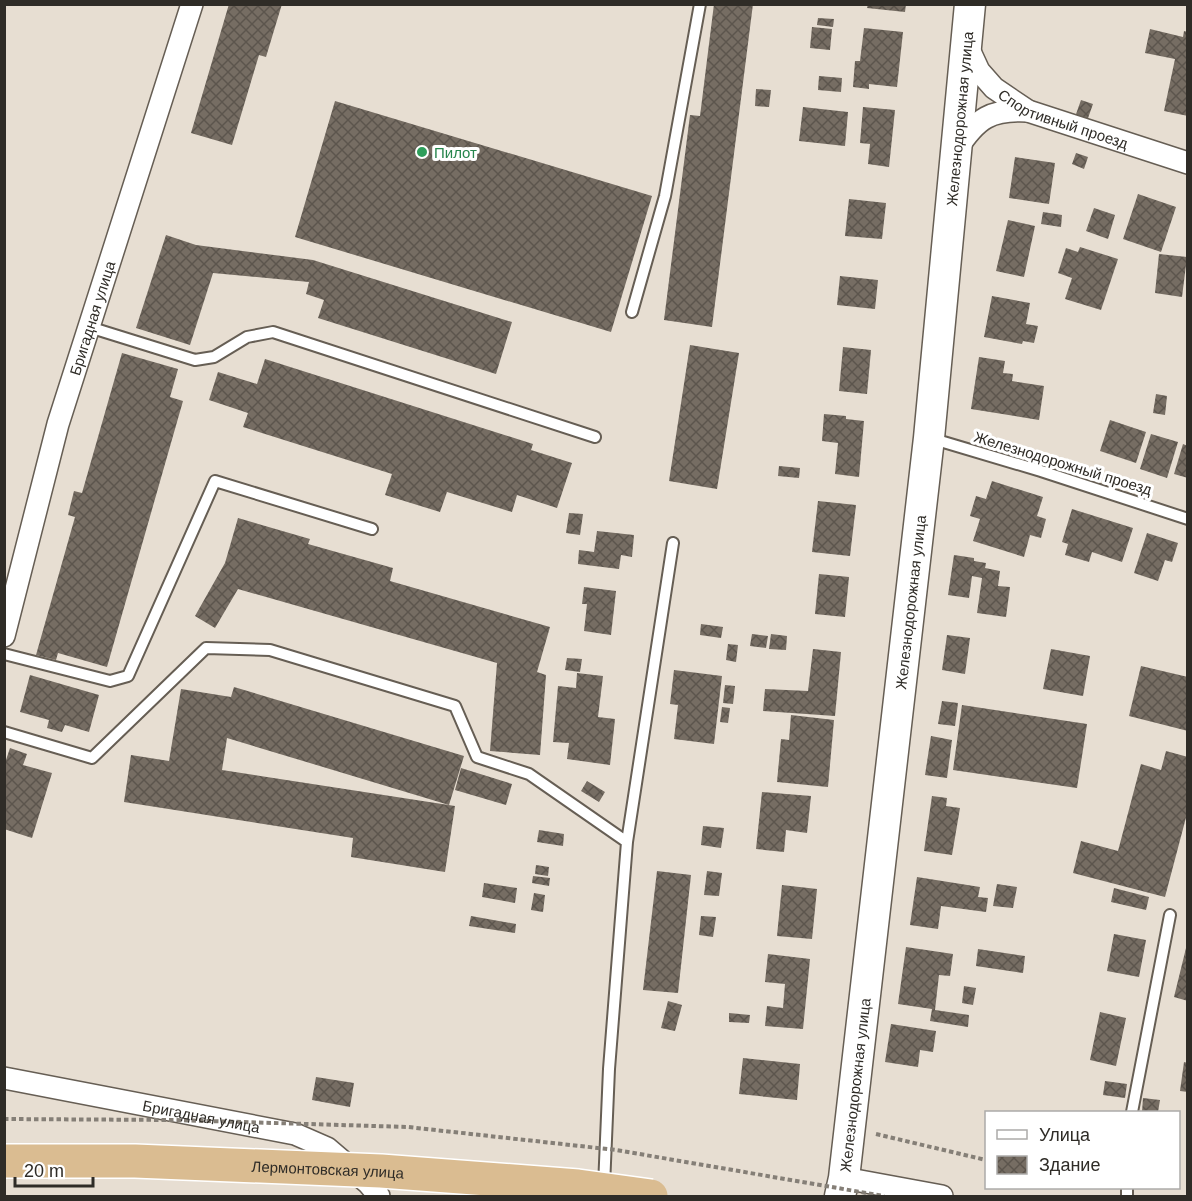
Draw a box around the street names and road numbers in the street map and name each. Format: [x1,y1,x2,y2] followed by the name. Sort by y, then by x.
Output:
[942,30,976,207] street label: Железнодорожная улица
[995,85,1131,152] street label: Спортивный проезд
[66,258,118,377] street label: Бригадная улица
[972,428,1154,498] street label: Железнодорожный проезд
[892,513,929,690] street label: Железнодорожная улица
[836,996,873,1173] street label: Железнодорожная улица
[141,1096,262,1136] street label: Бригадная улица
[251,1157,405,1181] street label: Лермонтовская улица

